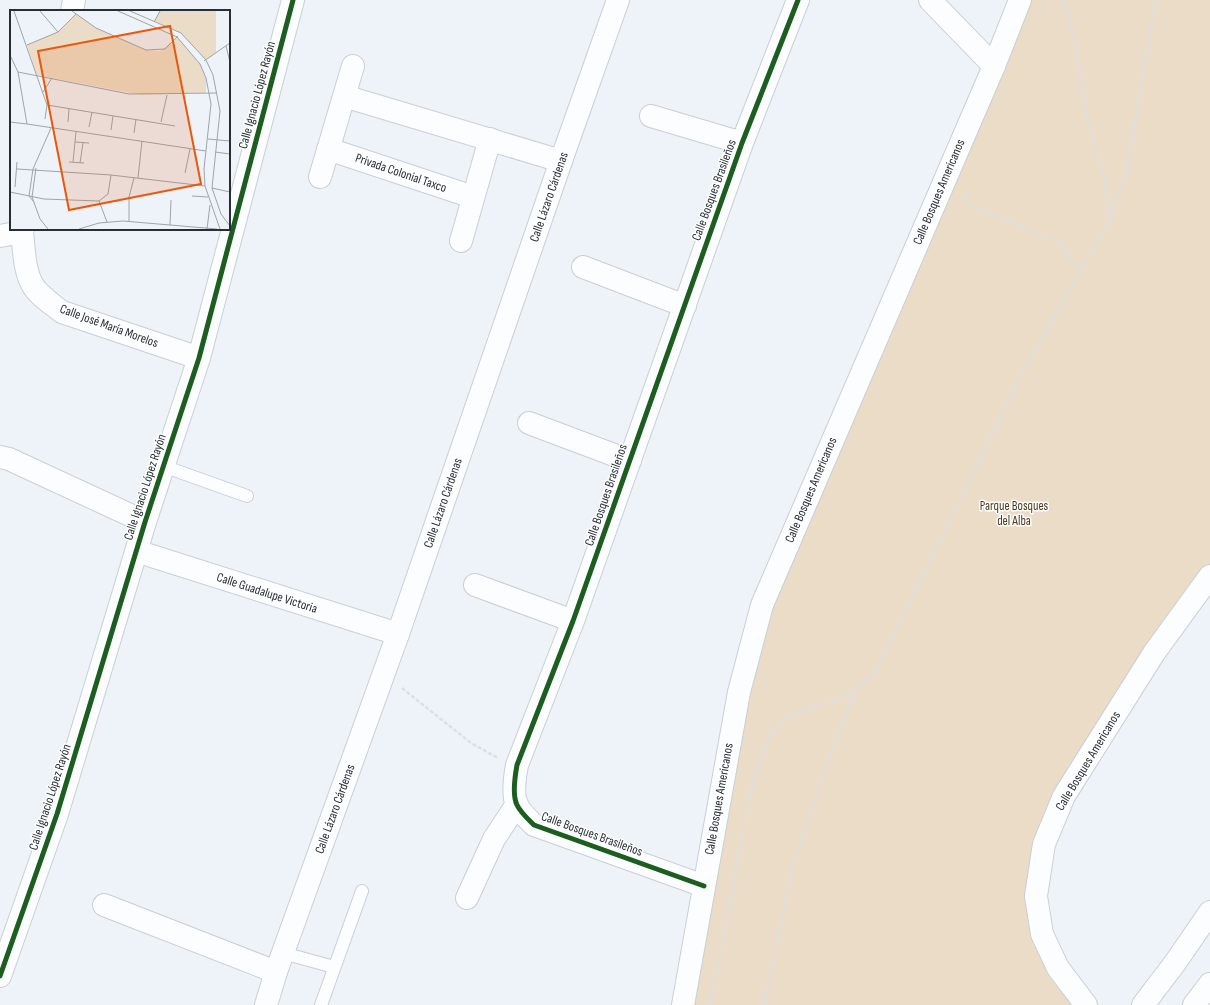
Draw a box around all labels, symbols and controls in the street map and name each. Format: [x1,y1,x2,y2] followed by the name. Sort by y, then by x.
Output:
[10,10,230,230] inset map
[235,39,279,151] street label: Calle Ignacio López Rayón
[688,137,740,243] street label: Calle Bosques Brasileños
[910,137,969,247] street label: Calle Bosques Americanos
[353,150,449,196] street label: Privada Colonial Taxco
[526,150,572,244] street label: Calle Lázaro Cárdenas
[58,301,161,351] street label: Calle José María Morelos
[120,432,170,542] street label: Calle Ignacio López Rayón
[782,435,841,545] street label: Calle Bosques Americanos
[581,442,631,548] street label: Calle Bosques Brasileños
[420,456,466,550] street label: Calle Lázaro Cárdenas
[980,498,1049,529] park label: Parque Bosques del Alba
[215,569,319,617] street label: Calle Guadalupe Victoria
[1052,708,1124,814] street label: Calle Bosques Americanos
[25,742,75,852] street label: Calle Ignacio López Rayón
[701,742,737,856] street label: Calle Bosques Americanos
[311,762,359,856] street label: Calle Lázaro Cárdenas
[539,808,645,860] street label: Calle Bosques Brasileños

